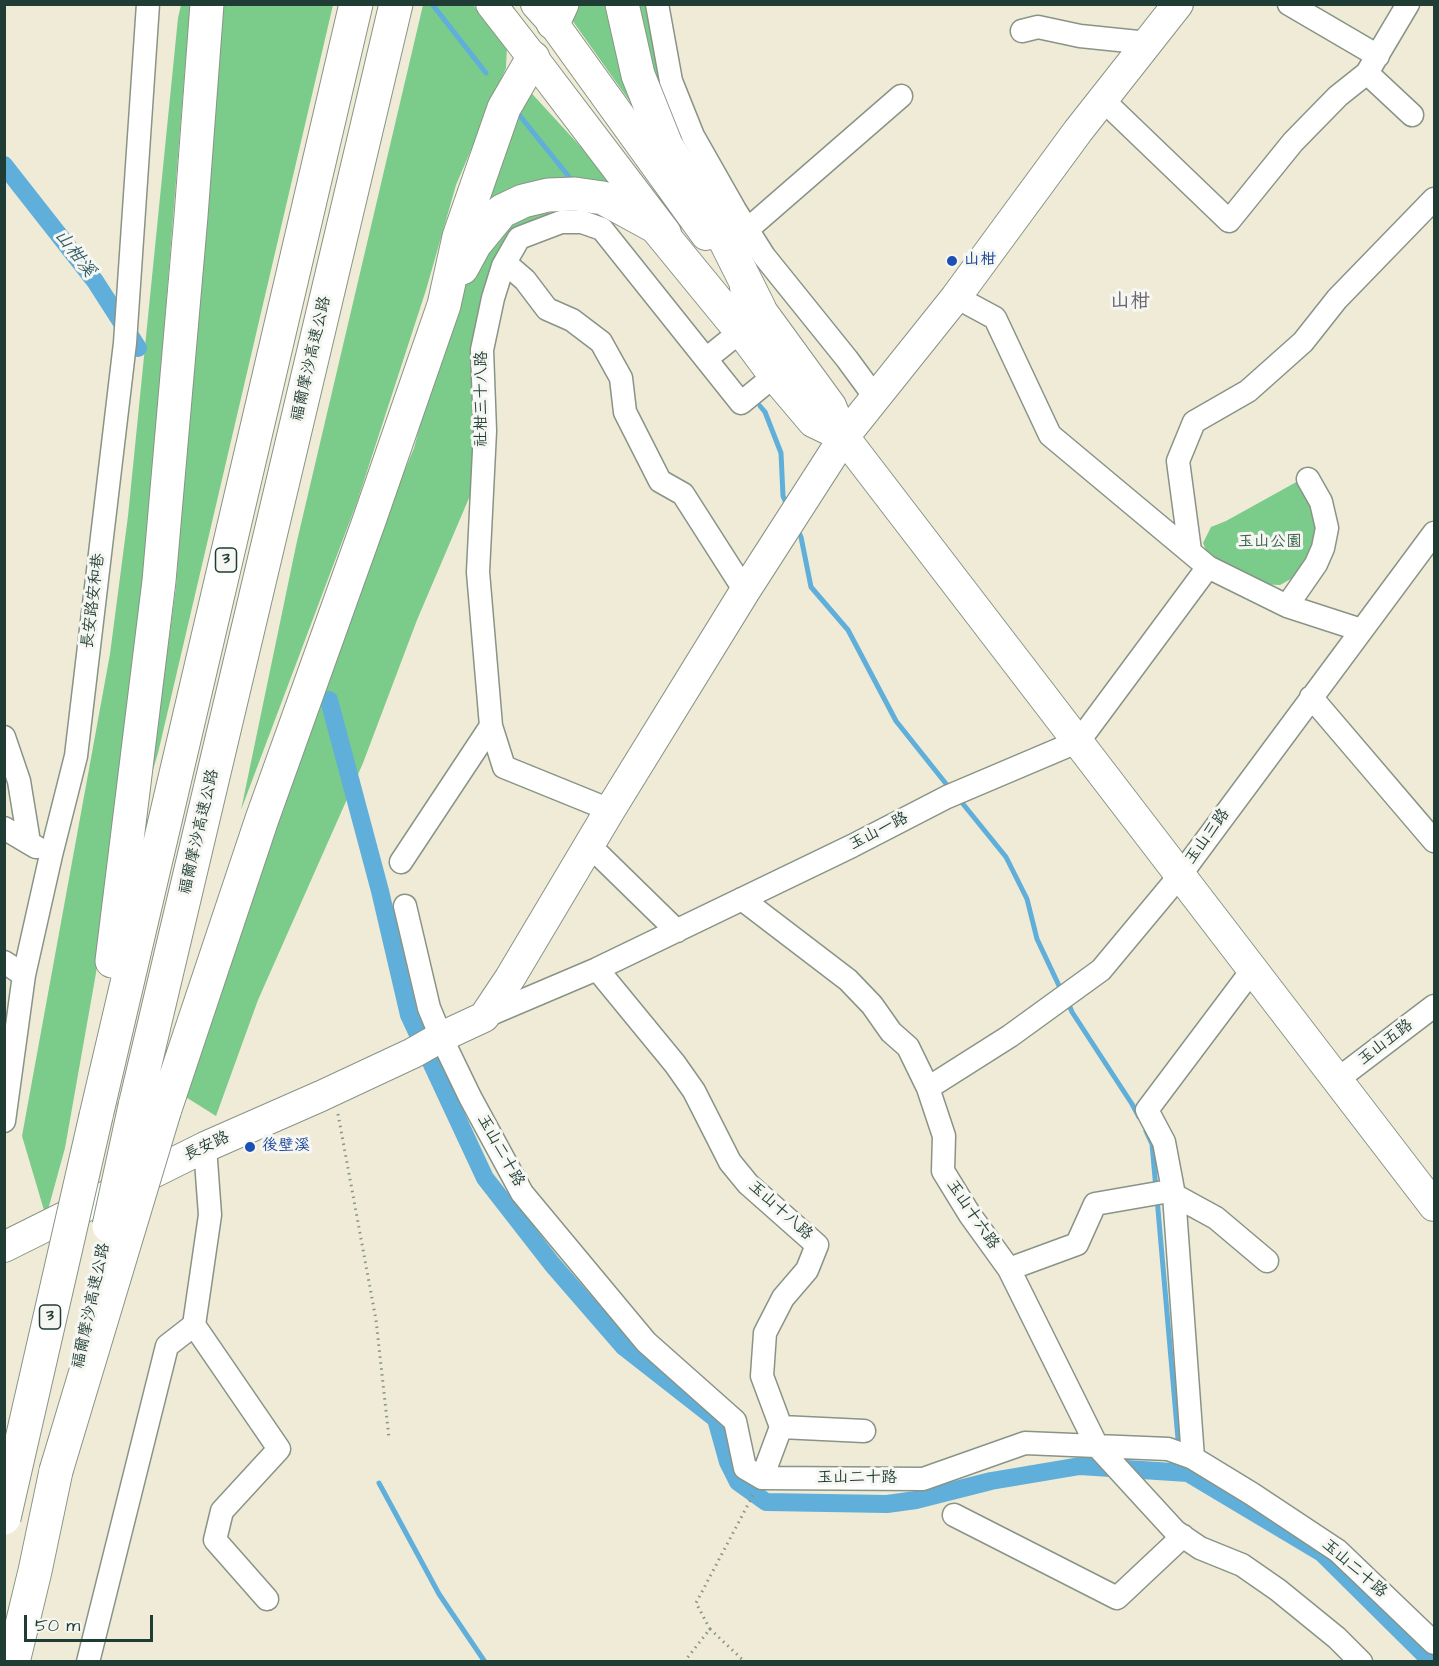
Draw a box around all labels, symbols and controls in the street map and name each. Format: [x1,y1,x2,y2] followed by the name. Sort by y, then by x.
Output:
[49,226,99,282] water label: 山柑溪
[964,251,996,271] place label: 山柑
[945,254,959,268] marker: 山柑
[1110,291,1150,315] district label: 山柑
[288,294,336,424] street label: 福爾摩沙高速公路
[473,351,493,447] street label: 社柑三十八路
[1238,533,1302,553] park label: 玉山公園
[216,548,236,572] road number: 3
[79,552,109,650] street label: 長安路安和巷
[176,767,224,897] street label: 福爾摩沙高速公路
[1181,805,1235,869] street label: 玉山三路
[846,809,912,855] street label: 玉山一路
[1355,1016,1417,1070] street label: 玉山五路
[472,1111,528,1191] street label: 玉山二十路
[181,1128,233,1166] street label: 長安路
[262,1137,310,1157] place label: 後壁溪
[243,1140,257,1154] marker: 後壁溪
[942,1176,1002,1254] street label: 玉山十六路
[744,1177,816,1245] street label: 玉山十八路
[69,1241,115,1371] street label: 福爾摩沙高速公路
[40,1305,60,1329] road number: 3
[817,1469,897,1489] street label: 玉山二十路
[1318,1536,1390,1602] street label: 玉山二十路
[27,1603,156,1641] scale bar
[35,1613,80,1638] text: 50 m

